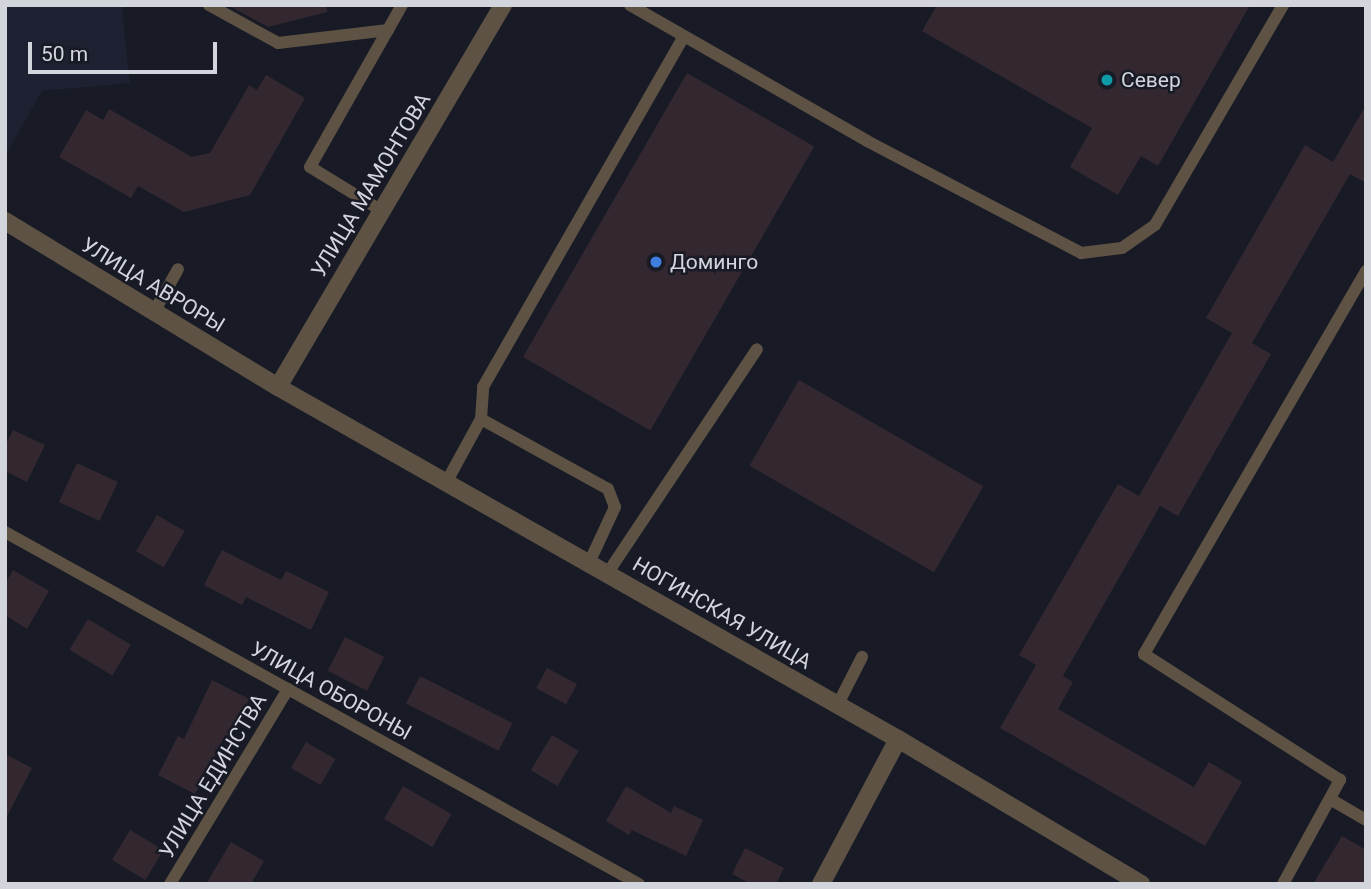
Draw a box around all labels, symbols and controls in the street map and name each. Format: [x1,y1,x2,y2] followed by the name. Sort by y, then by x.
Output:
[32,28,220,72] scale bar
[41,42,88,66] text: 50 m
[1121,67,1181,93] place label: Север
[1099,72,1115,88] marker: Север
[306,88,436,282] street label: УЛИЦА МАМОНТОВА
[77,232,229,338] street label: УЛИЦА АВРОРЫ
[670,249,758,275] place label: Доминго
[648,254,664,270] marker: Доминго
[628,552,816,674] street label: НОГИНСКАЯ УЛИЦА
[246,636,416,746] street label: УЛИЦА ОБОРОНЫ
[154,689,272,863] street label: УЛИЦА ЕДИНСТВА

